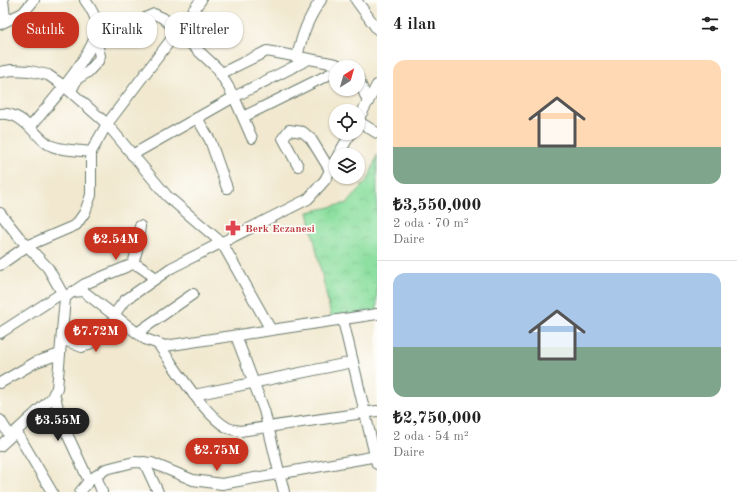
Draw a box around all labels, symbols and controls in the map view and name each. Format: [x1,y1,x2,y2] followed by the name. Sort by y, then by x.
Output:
[12,12,79,48] chip: Satılık
[87,12,157,48] chip: Kiralık
[165,12,243,48] chip: Filtreler
[699,13,721,35] icon: filters
[393,16,436,33] text: 4 ilan
[329,60,365,96] north arrow
[329,60,365,184] map controls
[521,86,593,158] icon: home
[329,104,365,140] button: locate
[329,148,365,184] button: layers
[393,197,481,214] text: ₺3,550,000
[393,217,469,230] text: 2 oda · 70 m²
[224,219,242,237] pharmacy icon: Berk Eczanesi
[245,224,315,235] place label: Berk Eczanesi
[83,227,149,261] pin: ₺2.54M
[93,233,139,246] text: ₺2.54M
[393,233,424,246] text: Daire
[521,299,593,371] icon: home
[63,319,129,353] pin: ₺7.72M
[73,325,119,338] text: ₺7.72M
[25,408,91,442] pin: ₺3.55M
[393,410,481,427] text: ₺2,750,000
[35,414,81,427] text: ₺3.55M
[393,430,469,443] text: 2 oda · 54 m²
[184,438,250,472] pin: ₺2.75M
[194,444,240,457] text: ₺2.75M
[393,446,424,459] text: Daire

